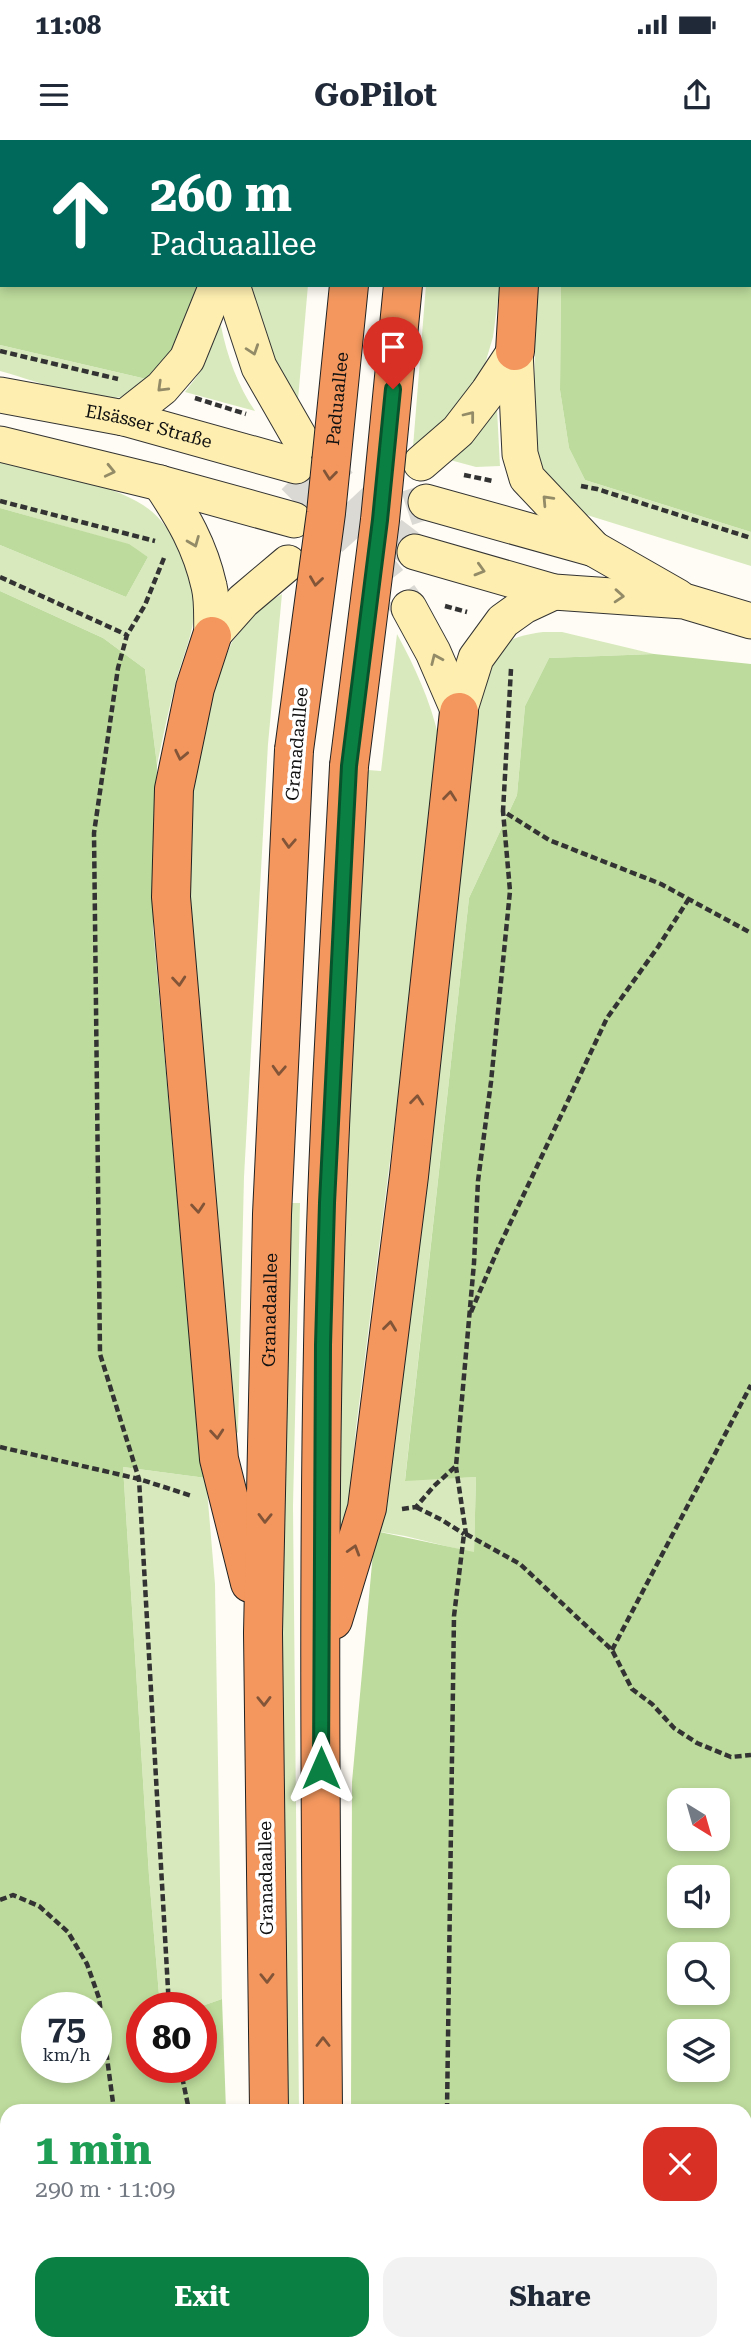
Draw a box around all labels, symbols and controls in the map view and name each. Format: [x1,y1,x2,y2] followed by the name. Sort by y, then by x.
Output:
[35,10,101,40] text: 11:08
[35,76,73,114] icon: menu
[314,76,437,114] text: GoPilot
[678,76,716,114] icon: share
[150,166,292,223] text: 260 m
[35,168,126,259] icon: ahead
[150,225,317,263] text: Paduaallee
[363,317,423,389] pin
[374,328,412,366] icon: arrive
[245,344,259,356] one-way arrow
[322,351,352,446] street label: Paduaallee
[157,378,170,391] one-way arrow
[84,400,215,452] street label: Elsässer Straße
[461,411,474,423] one-way arrow
[104,463,116,478] one-way arrow
[322,469,337,481] one-way arrow
[543,495,556,508] one-way arrow
[186,535,200,547] one-way arrow
[474,562,486,577] one-way arrow
[309,575,324,587] one-way arrow
[614,589,625,604] one-way arrow
[430,654,444,666] one-way arrow
[281,686,312,802] street label: Granadaallee
[175,748,190,760] one-way arrow
[442,790,457,802] one-way arrow
[282,838,297,849] one-way arrow
[171,976,186,987] one-way arrow
[271,1065,286,1076] one-way arrow
[409,1094,424,1105] one-way arrow
[190,1202,205,1213] one-way arrow
[258,1253,281,1367] street label: Granadaallee
[382,1320,397,1332] one-way arrow
[209,1429,224,1440] one-way arrow
[257,1513,273,1524] one-way arrow
[346,1544,361,1556] one-way arrow
[256,1696,271,1707] one-way arrow
[284,1731,358,1805] position arrow
[667,1788,730,1852] north arrow
[667,1788,730,2082] map controls
[254,1821,277,1935] street label: Granadaallee
[667,1865,730,1928] button: sound
[667,1942,730,2005] button: search
[260,1972,275,1983] one-way arrow
[126,1992,217,2083] speed limit sign: 80
[47,2008,86,2049] text: 75
[667,2019,730,2082] button: layers
[315,2037,331,2047] one-way arrow
[42,2044,91,2065] text: km/h
[35,2125,152,2174] text: 1 min
[643,2127,717,2201] button: close
[35,2176,175,2203] text: 290 m · 11:09
[35,2257,369,2337] button: Exit
[383,2257,717,2337] button: Share

